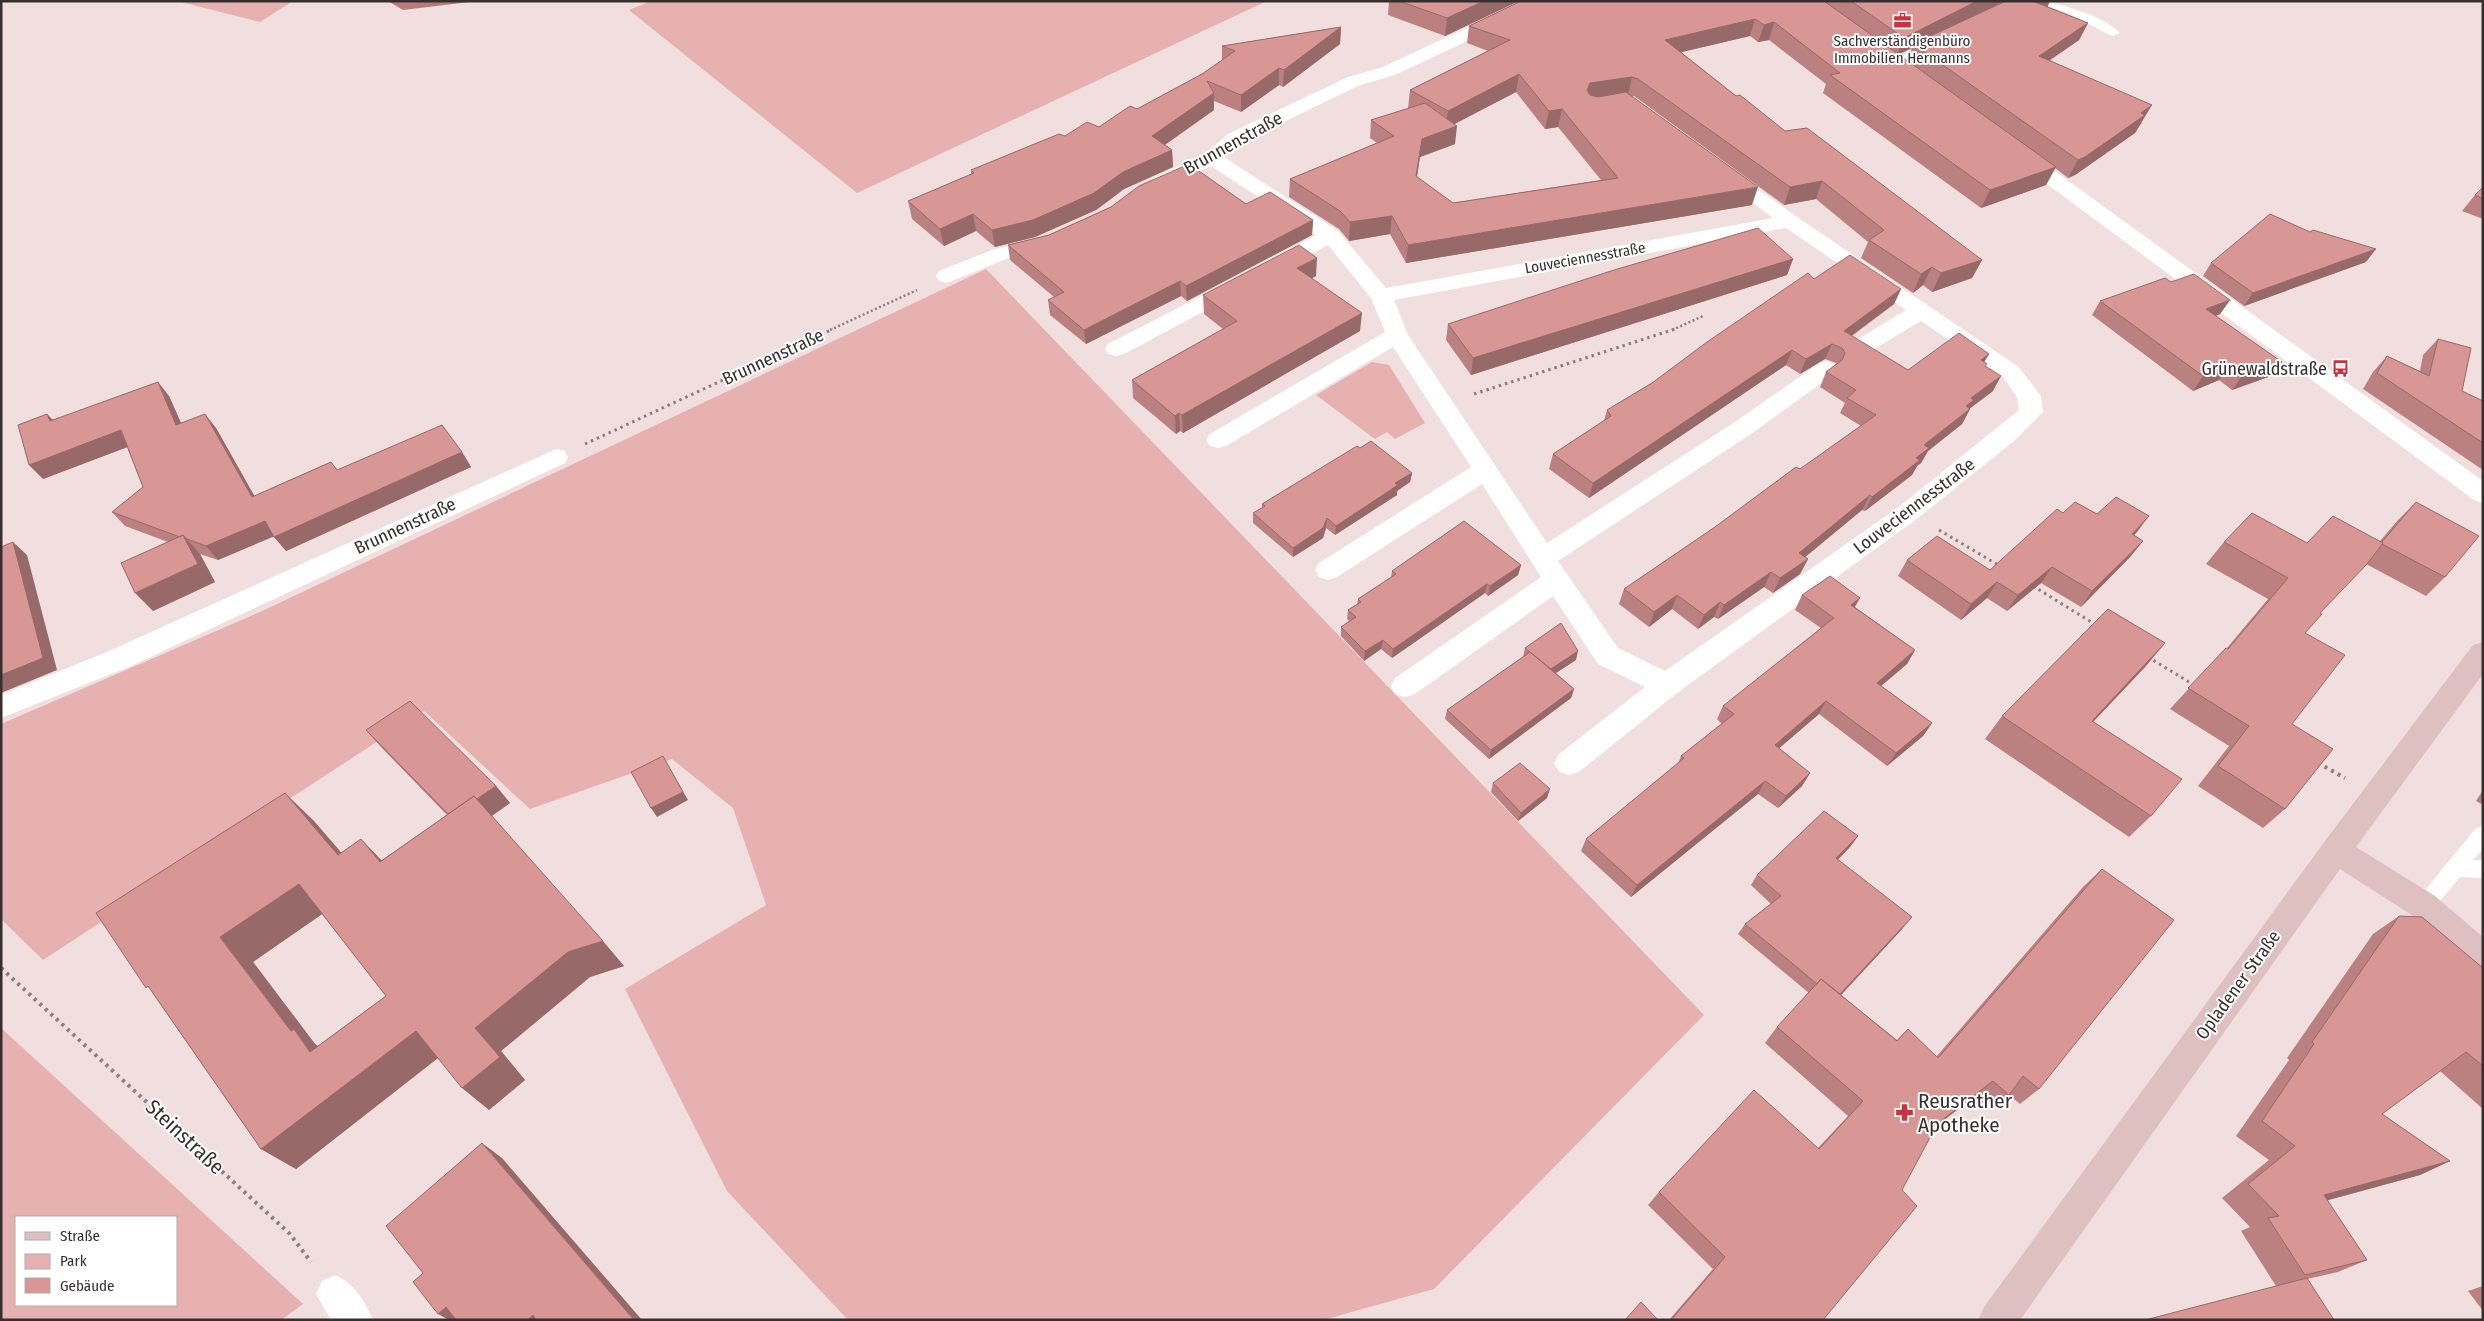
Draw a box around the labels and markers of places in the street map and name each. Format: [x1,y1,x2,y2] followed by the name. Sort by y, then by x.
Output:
[1892,10,1912,30] office icon: Sachverständigenbüro Immobilien Hermanns
[1834,32,1971,67] place label: Sachverständigenbüro Immobilien Hermanns
[2201,358,2327,380] place label: Grünewaldstraße
[2331,359,2351,379] bus stop icon: Grünewaldstraße
[1918,1088,2013,1138] place label: Reusrather Apotheke
[1894,1103,1914,1123] pharmacy icon: Reusrather Apotheke

